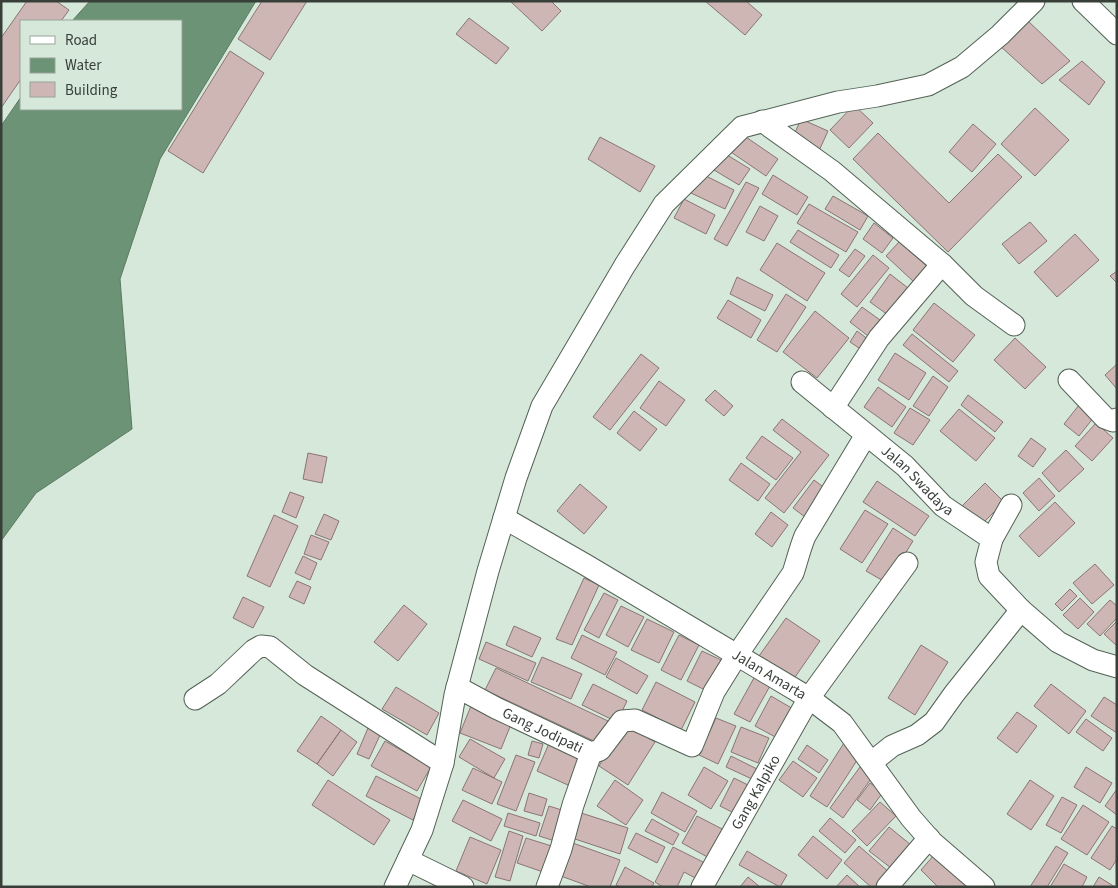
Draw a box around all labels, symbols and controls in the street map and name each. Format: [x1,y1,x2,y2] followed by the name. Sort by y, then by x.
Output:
[20,20,182,110] legend
[65,30,97,51] text: Road
[65,55,102,76] text: Water
[65,80,118,101] text: Building
[877,440,958,521] street label: Jalan Swadaya
[728,644,810,705] street label: Jalan Amarta
[499,702,587,758] street label: Gang Jodipati
[726,751,785,833] street label: Gang Kalpiko

